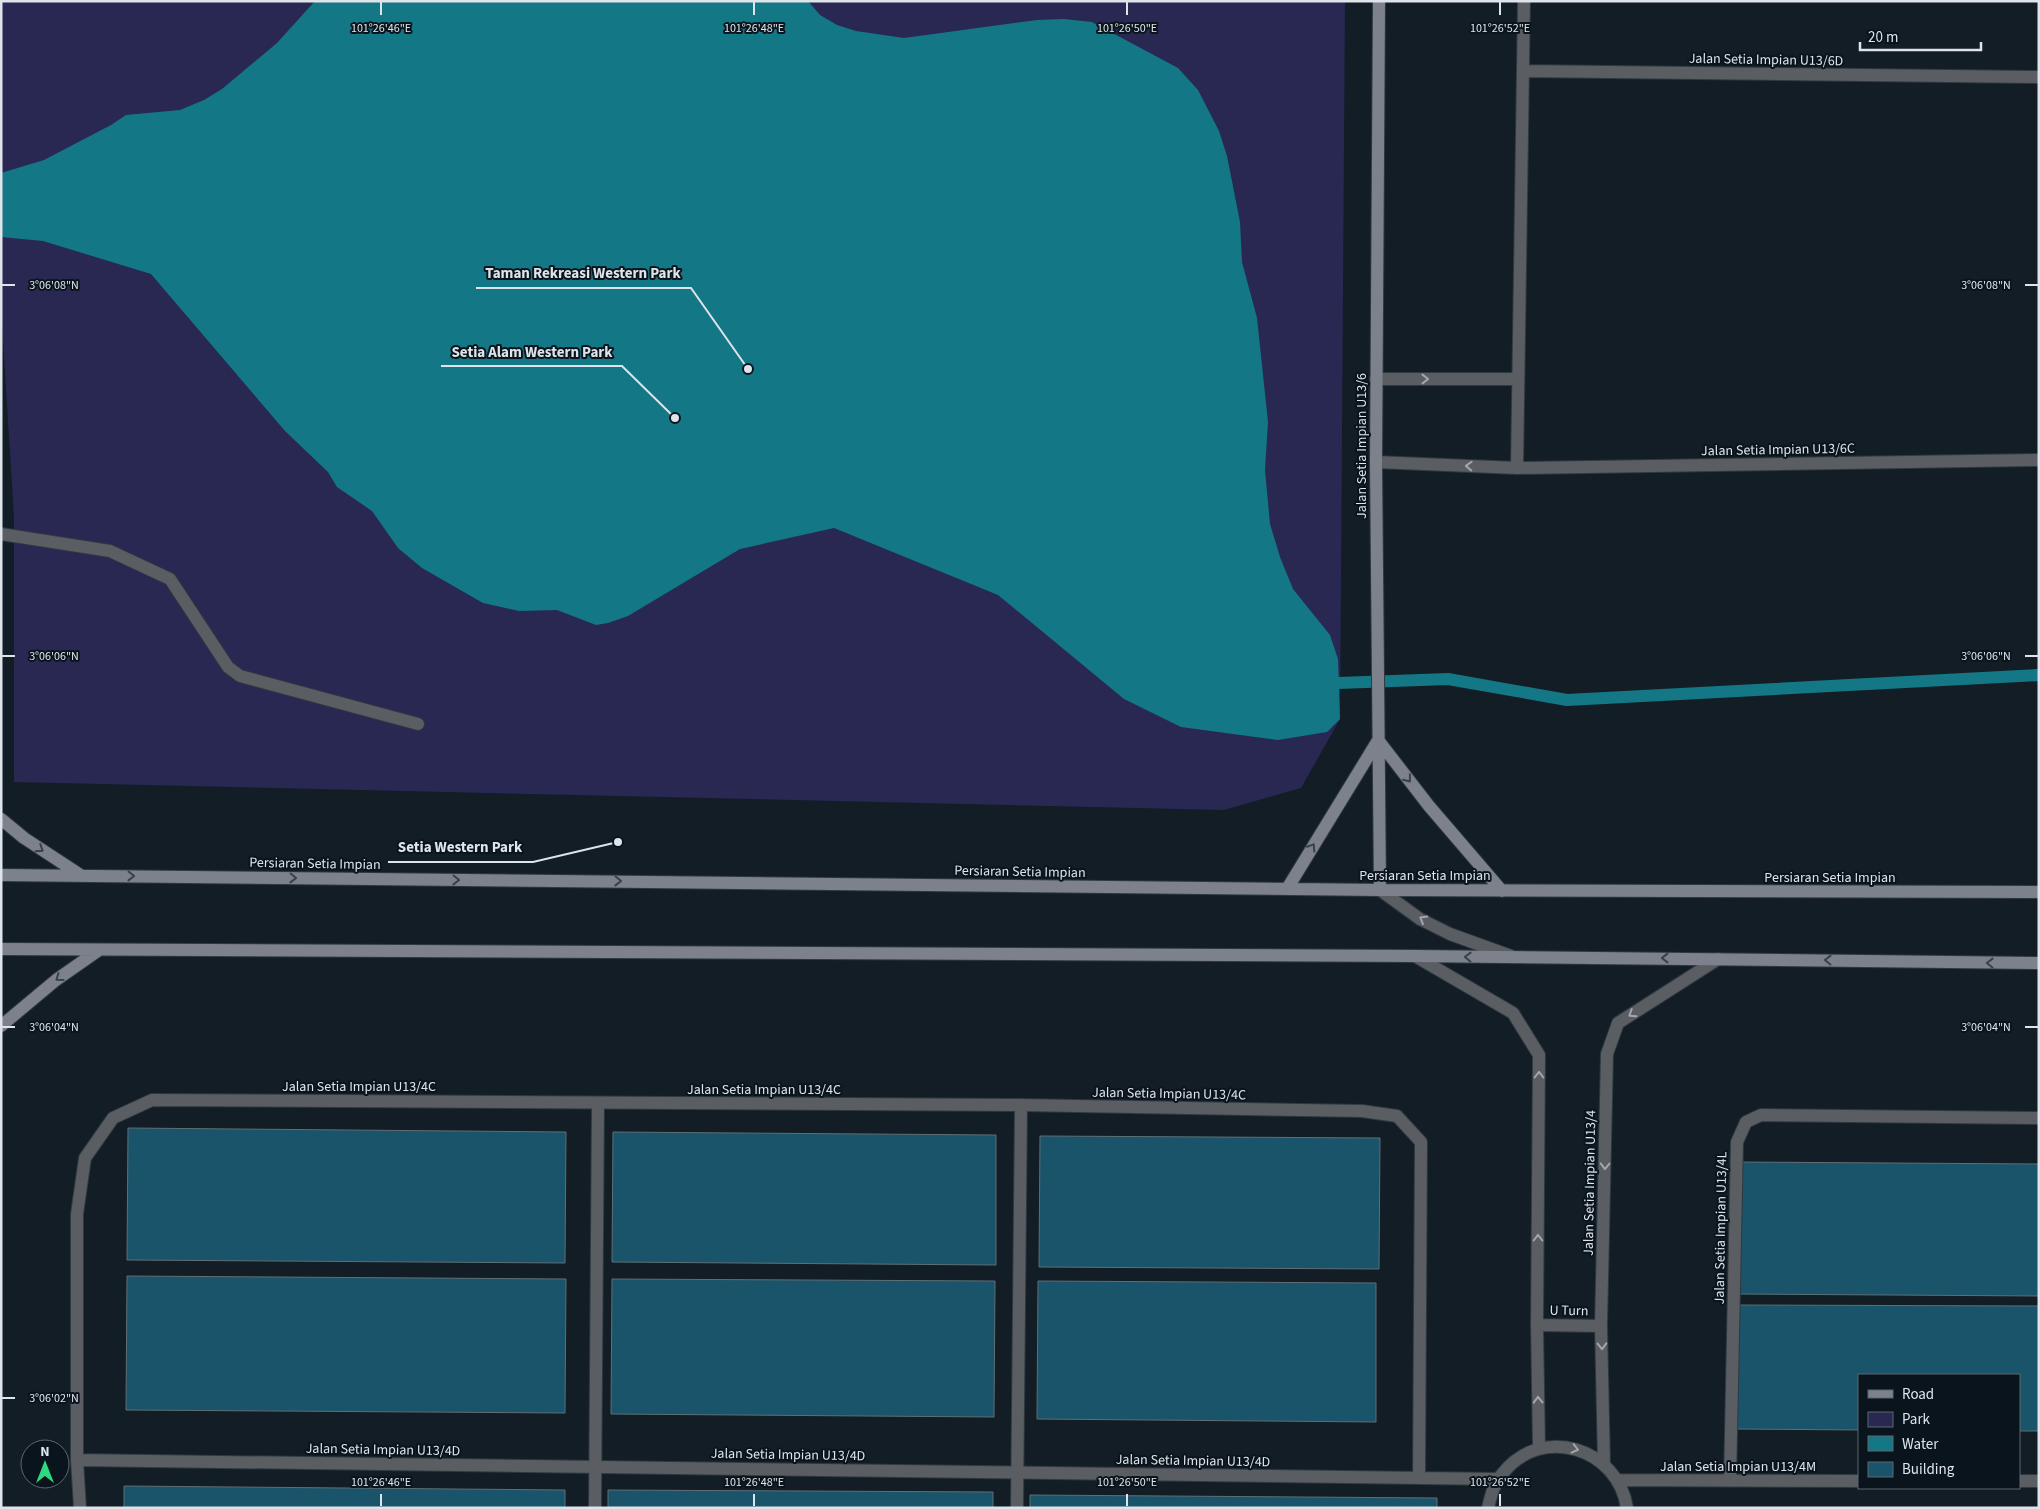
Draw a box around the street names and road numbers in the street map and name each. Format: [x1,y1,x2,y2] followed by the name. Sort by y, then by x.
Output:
[1689,49,1843,71] street label: Jalan Setia Impian U13/6D
[1352,373,1372,519] street label: Jalan Setia Impian U13/6
[1701,439,1855,461] street label: Jalan Setia Impian U13/6C
[249,853,381,875] street label: Persiaran Setia Impian
[954,861,1086,883] street label: Persiaran Setia Impian
[1359,866,1491,886] street label: Persiaran Setia Impian
[1764,868,1896,888] street label: Persiaran Setia Impian
[282,1077,436,1097] street label: Jalan Setia Impian U13/4C
[687,1080,841,1100] street label: Jalan Setia Impian U13/4C
[1092,1083,1246,1105] street label: Jalan Setia Impian U13/4C
[1579,1110,1601,1256] street label: Jalan Setia Impian U13/4
[1710,1151,1732,1305] street label: Jalan Setia Impian U13/4L
[1549,1301,1589,1321] street label: U Turn
[306,1439,460,1461] street label: Jalan Setia Impian U13/4D
[711,1444,865,1466] street label: Jalan Setia Impian U13/4D
[1116,1450,1270,1472] street label: Jalan Setia Impian U13/4D
[1660,1457,1816,1477] street label: Jalan Setia Impian U13/4M

